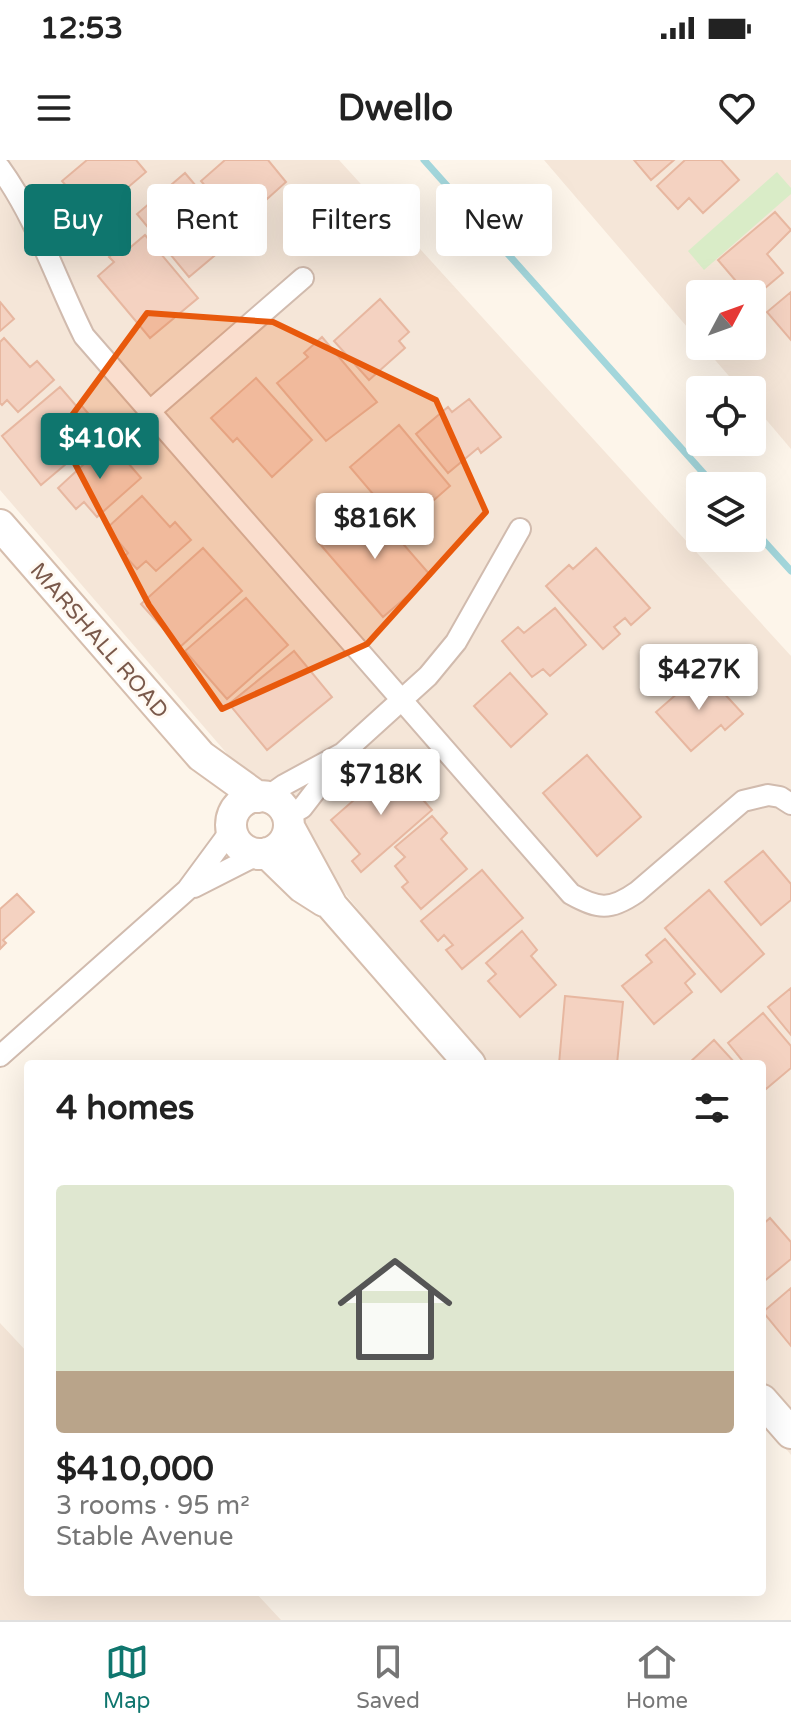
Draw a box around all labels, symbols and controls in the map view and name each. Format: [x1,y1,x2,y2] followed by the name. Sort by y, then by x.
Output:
[40,10,123,47] text: 12:53
[32,86,76,130] icon: menu
[715,86,759,130] icon: heart
[338,87,453,130] text: Dwello
[24,184,131,256] chip: Buy
[147,184,267,256] chip: Rent
[283,184,420,256] chip: Filters
[436,184,552,256] chip: New
[686,280,766,360] north arrow
[686,280,766,552] map controls
[686,376,766,456] button: locate
[44,413,156,481] pin: $410K
[59,423,141,454] text: $410K
[686,472,766,552] button: layers
[319,493,431,561] pin: $816K
[334,503,416,534] text: $816K
[25,558,174,724] street label: MARSHALL ROAD
[643,644,755,712] pin: $427K
[658,654,740,685] text: $427K
[325,749,437,817] pin: $718K
[340,759,422,790] text: $718K
[690,1086,734,1130] icon: filters
[56,1088,194,1129] text: 4 homes
[323,1237,467,1381] icon: home
[56,1449,214,1490] text: $410,000
[56,1490,250,1521] text: 3 rooms · 95 m²
[56,1521,233,1552] text: Stable Avenue
[103,1640,150,1714] tab: Map
[356,1640,420,1714] tab: Saved
[626,1640,688,1714] tab: Home

